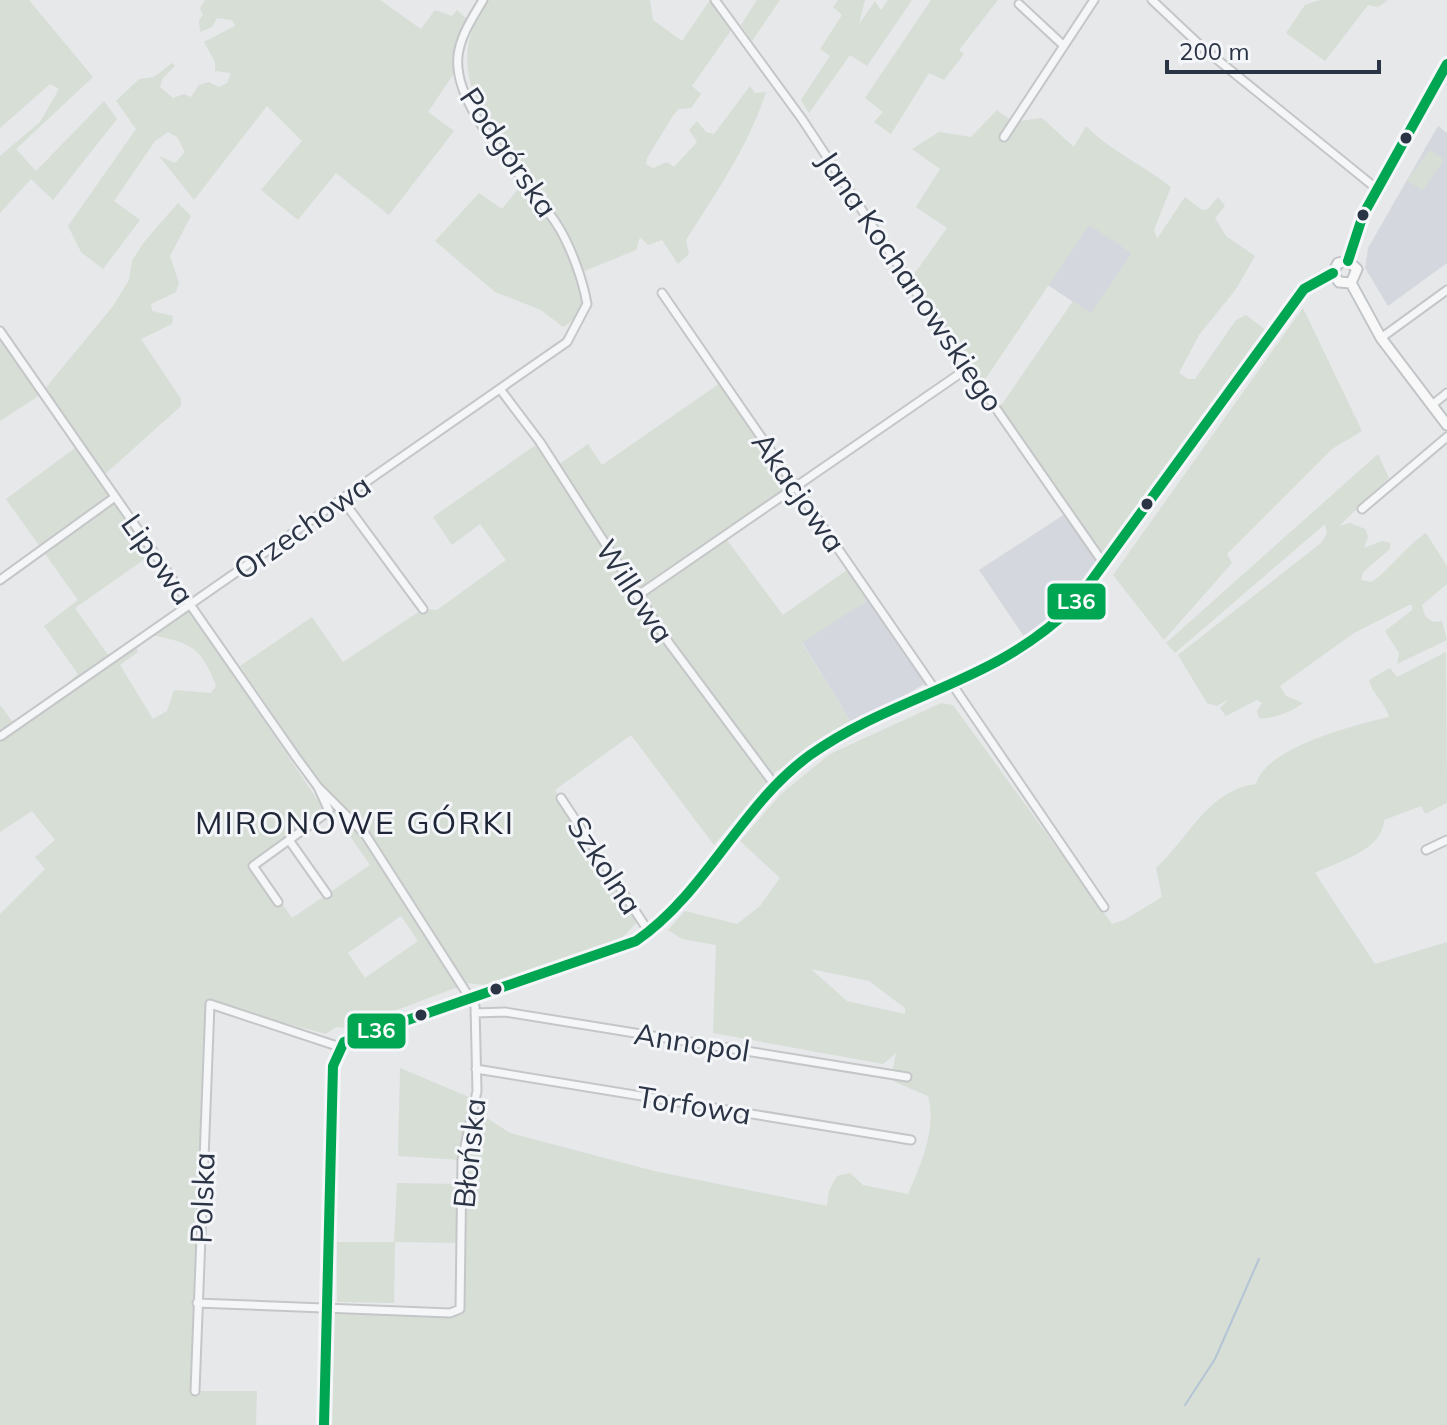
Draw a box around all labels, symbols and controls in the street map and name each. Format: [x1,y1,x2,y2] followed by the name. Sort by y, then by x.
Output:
[1167,24,1379,74] scale bar
[1179,36,1250,66] text: 200 m
[452,80,566,224] street label: Podgórska
[1398,130,1414,146] unlabelled marker
[809,143,1013,419] street label: Jana Kochanowskiego
[1355,207,1371,223] unlabelled marker
[744,425,854,559] street label: Akacjowa
[226,466,378,588] street label: Orzechowa
[1139,496,1155,512] unlabelled marker
[113,506,203,612] street label: Lipowa
[588,532,682,650] street label: Willowa
[1046,582,1107,621] line badge: L36
[1057,587,1095,615] text: L36
[195,802,515,842] district label: MIRONOWE GÓRKI
[559,809,651,921] street label: Szkolna
[488,981,504,997] unlabelled marker
[413,1007,429,1023] unlabelled marker
[346,1012,407,1050] line badge: L36
[631,1014,753,1070] street label: Annopol
[357,1016,395,1044] text: L36
[634,1077,754,1133] street label: Torfowa
[444,1096,494,1210] street label: Błońska
[181,1152,223,1244] street label: Polska

